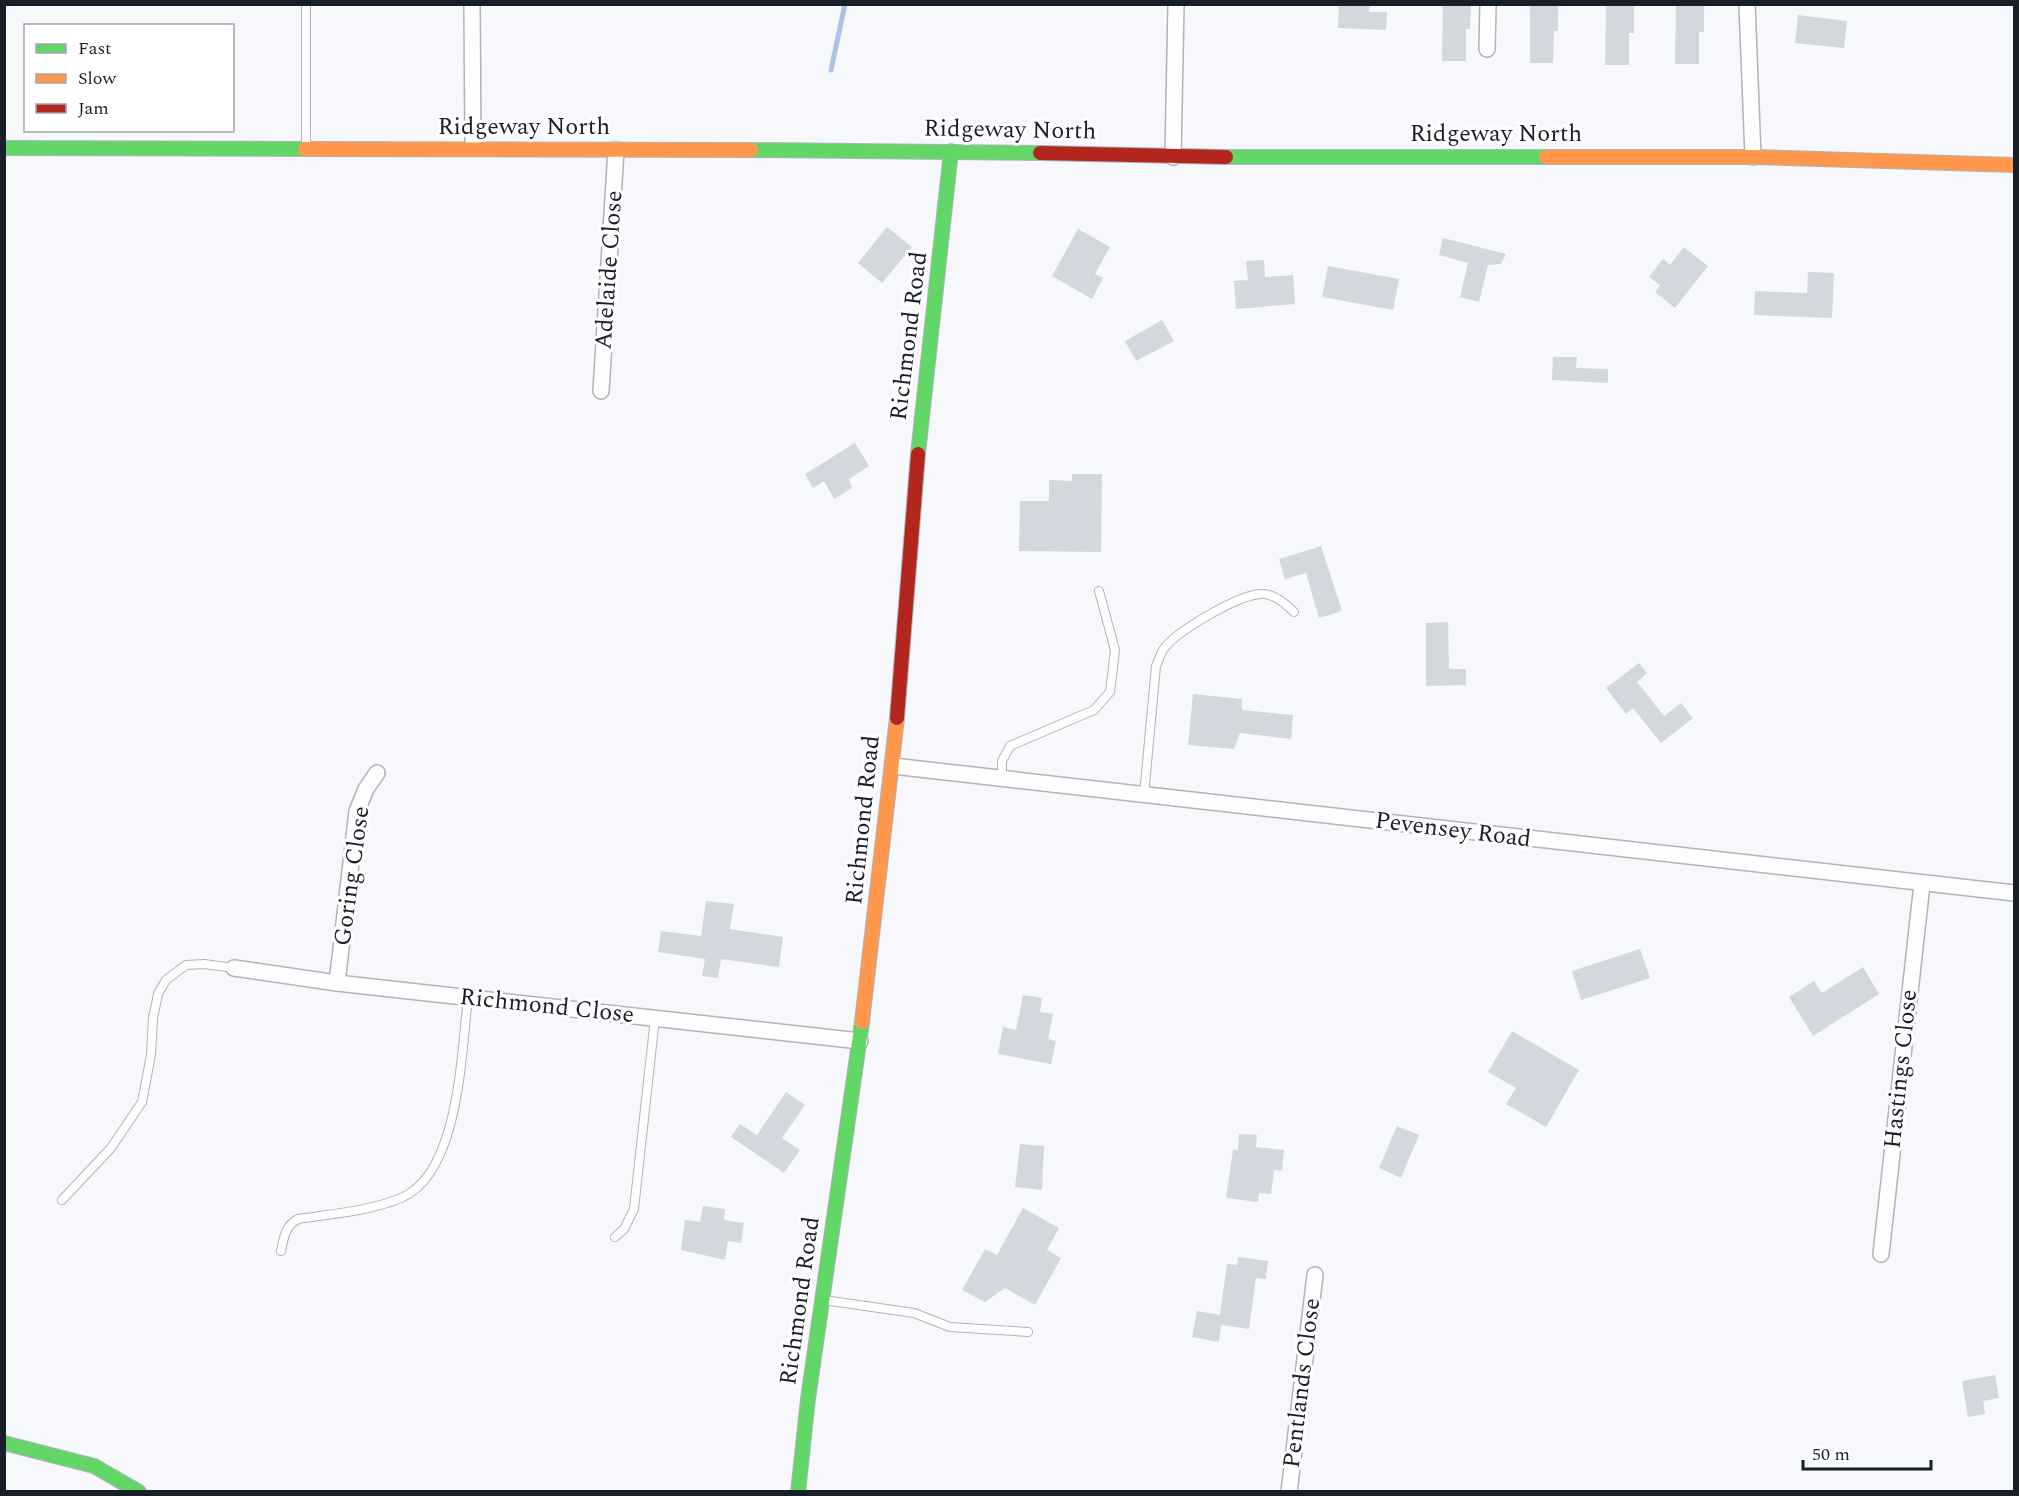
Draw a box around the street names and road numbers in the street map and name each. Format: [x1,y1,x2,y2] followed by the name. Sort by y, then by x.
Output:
[438,109,610,145] street label: Ridgeway North
[923,110,1097,150] street label: Ridgeway North
[1410,116,1582,152] street label: Ridgeway North
[585,189,633,351] street label: Adelaide Close
[881,249,937,423] street label: Richmond Road
[836,734,890,906] street label: Richmond Road
[1373,803,1533,857] street label: Pevensey Road
[324,804,380,948] street label: Goring Close
[458,979,636,1033] street label: Richmond Close
[1875,988,1927,1150] street label: Hastings Close
[770,1214,830,1388] street label: Richmond Road
[1274,1296,1330,1470] street label: Pentlands Close

